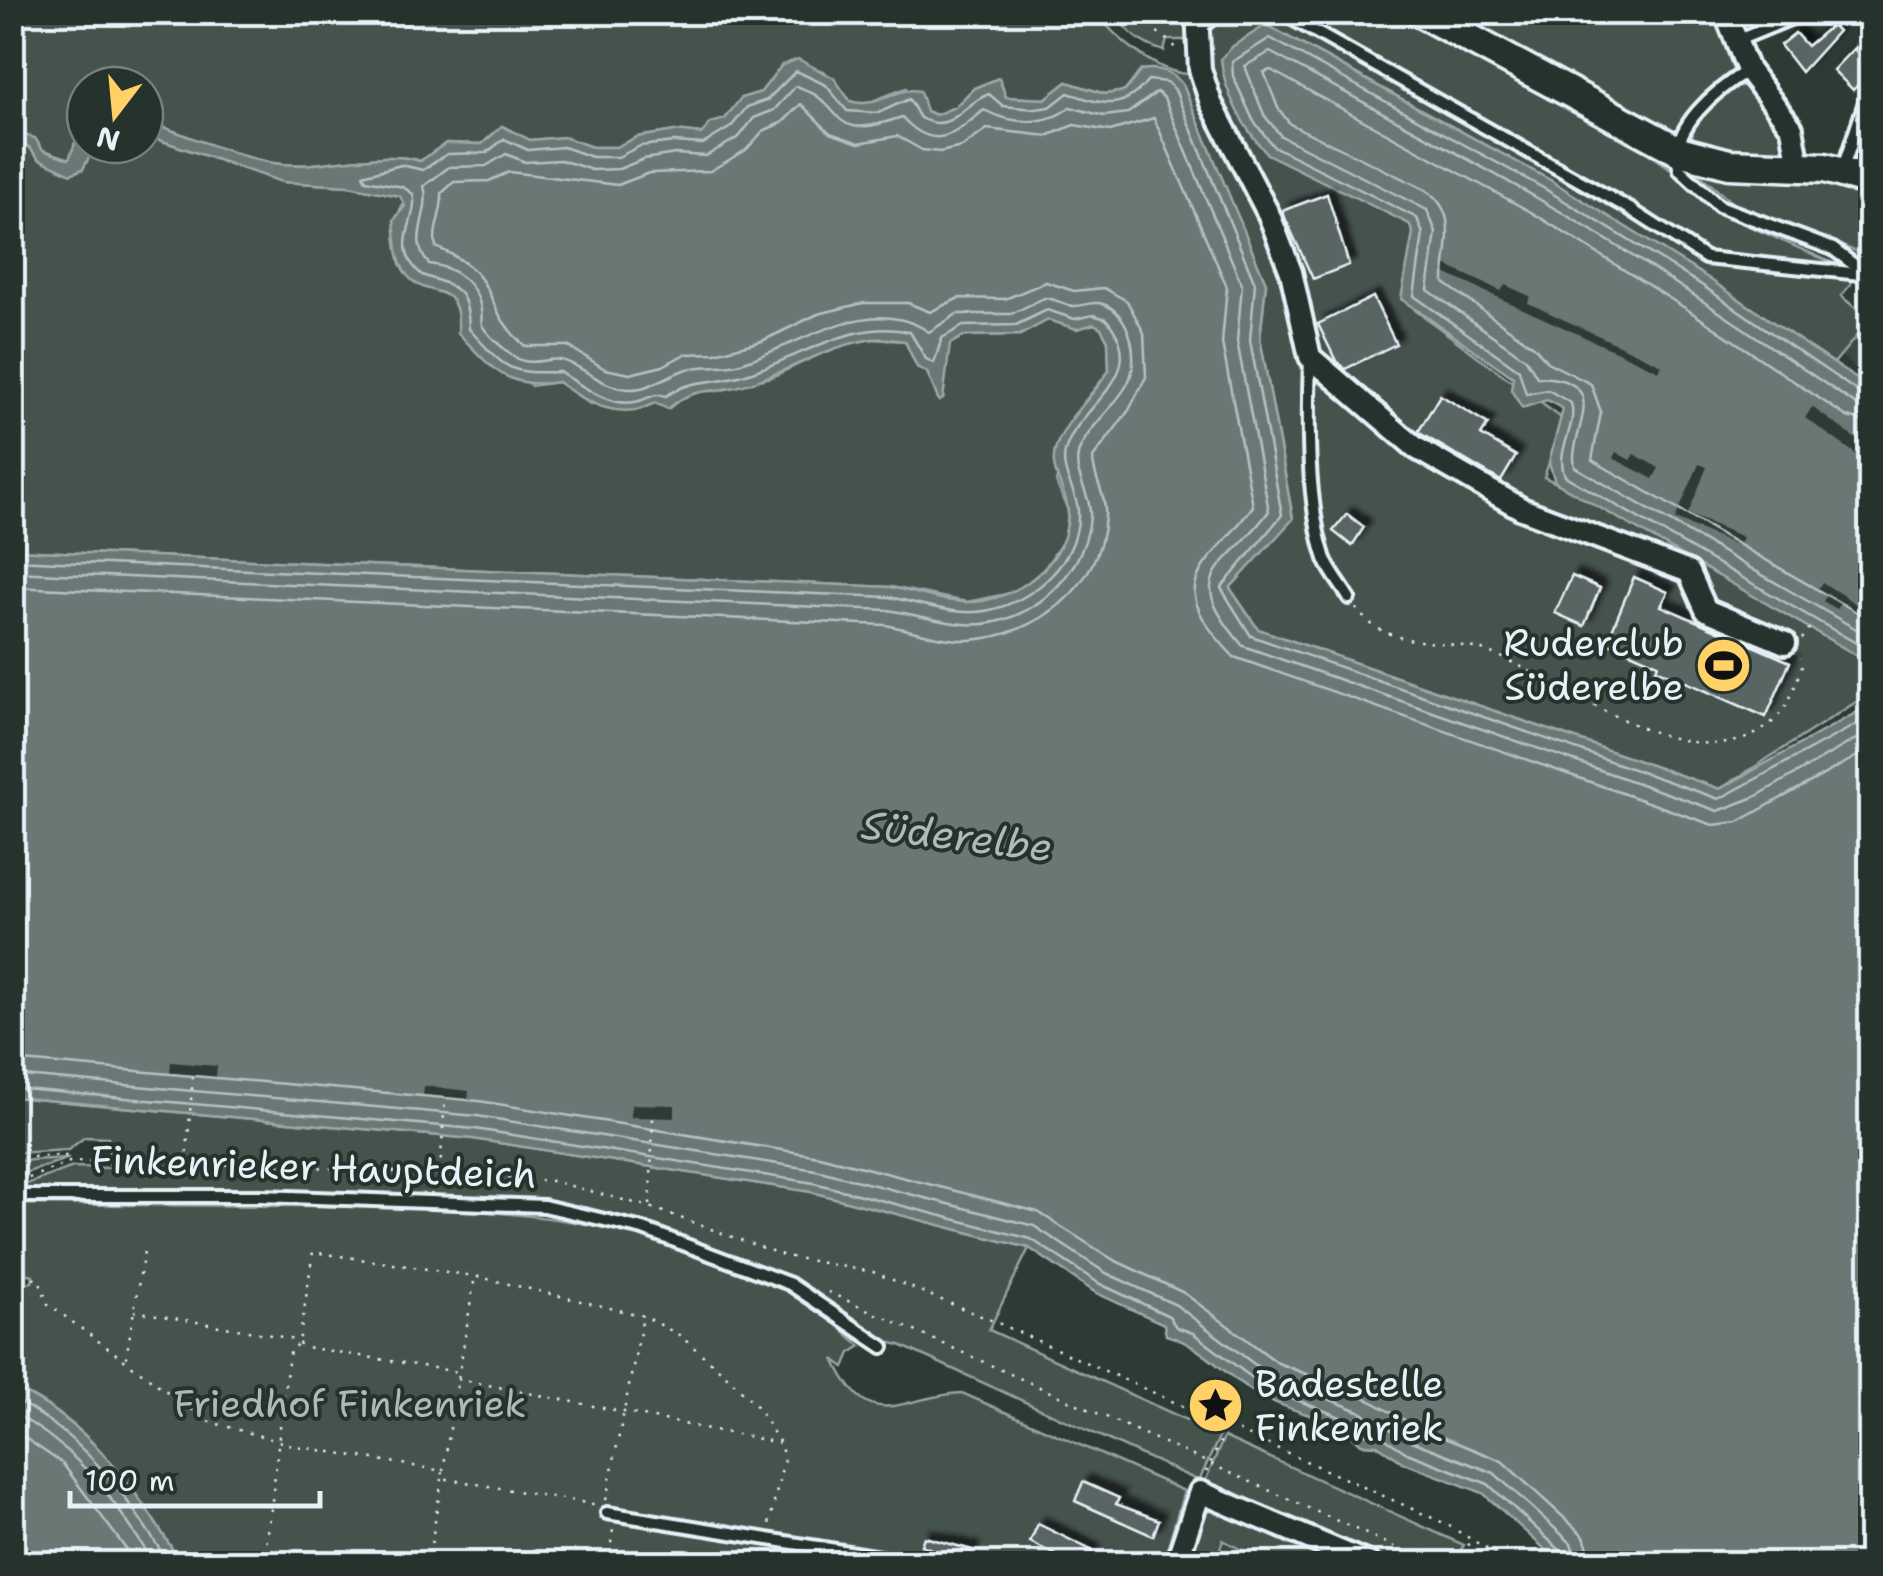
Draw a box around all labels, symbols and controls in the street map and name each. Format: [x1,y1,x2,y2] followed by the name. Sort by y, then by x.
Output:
[65,65,165,165] north arrow
[92,118,124,160] text: N
[1503,617,1684,712] place label: Ruderclub Süderelbe
[1693,635,1753,695] sports icon: Ruderclub Süderelbe
[858,798,1056,874] water label: Süderelbe
[91,1133,537,1200] street label: Finkenrieker Hauptdeich
[1255,1358,1444,1453] place label: Badestelle Finkenriek
[1186,1376,1246,1436] place icon: Badestelle Finkenriek
[174,1378,526,1429] park label: Friedhof Finkenriek
[70,1446,320,1508] scale bar
[85,1460,175,1501] text: 100 m

